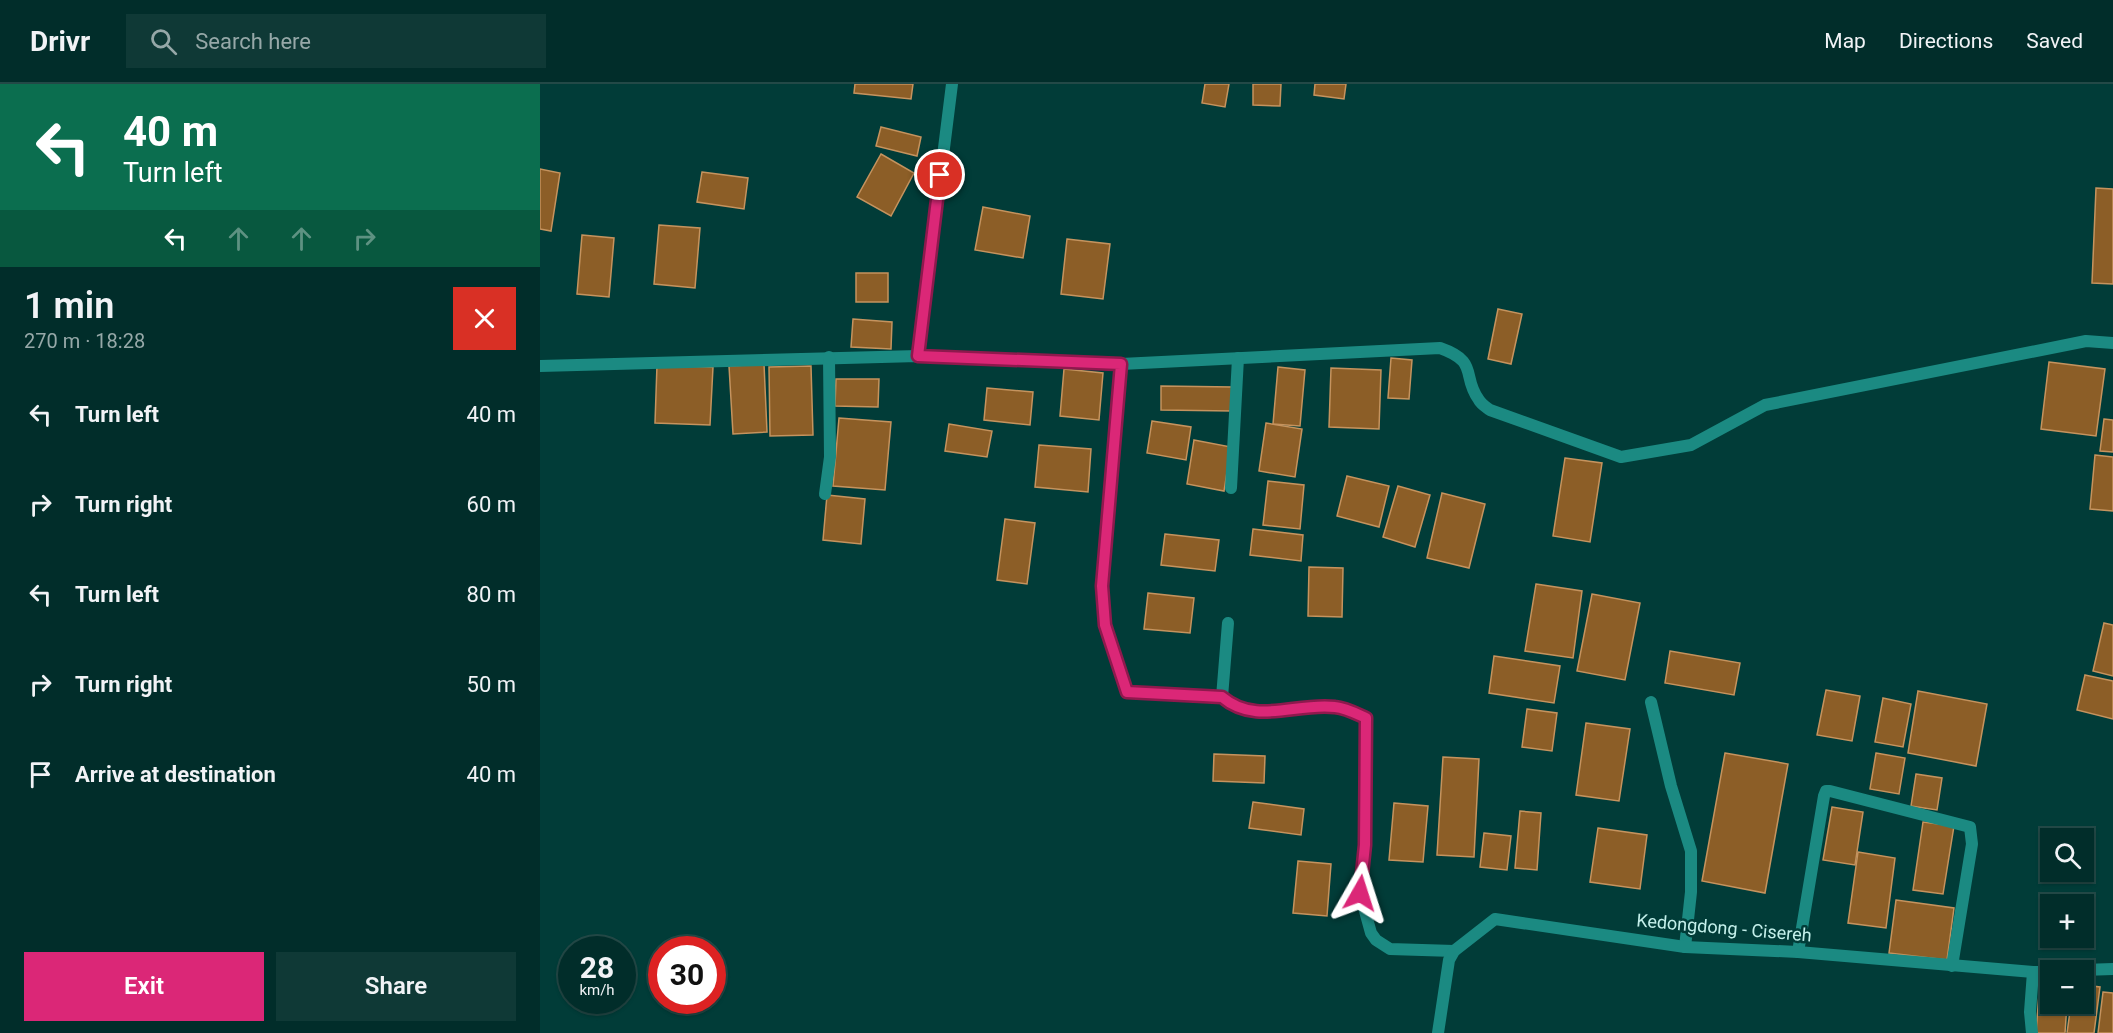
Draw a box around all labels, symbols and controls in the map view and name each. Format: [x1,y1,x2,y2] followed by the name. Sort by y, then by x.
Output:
[126,14,546,68] search box
[30,25,90,58] text: Drivr
[147,25,180,58] icon: search
[195,29,311,54] text: Search here
[1824,29,1866,53] text: Map
[1899,29,1993,53] text: Directions
[2026,29,2083,53] text: Saved
[123,107,218,156] text: 40 m
[24,108,102,186] icon: left
[914,149,965,200] pin
[123,157,223,189] text: Turn left
[923,158,956,191] icon: arrive
[159,222,192,255] icon: left
[222,222,255,255] icon: ahead
[285,222,318,255] icon: ahead
[348,222,381,255] icon: right
[24,285,114,327] text: 1 min
[453,287,516,350] button: close
[24,329,145,353] text: 270 m · 18:28
[24,398,57,431] icon: left
[75,402,159,427] text: Turn left
[467,402,516,427] text: 40 m
[24,488,57,521] icon: right
[75,492,172,517] text: Turn right
[467,492,516,517] text: 60 m
[24,578,57,611] icon: left
[75,582,159,607] text: Turn left
[467,582,516,607] text: 80 m
[24,668,57,701] icon: right
[75,672,172,697] text: Turn right
[467,672,516,697] text: 50 m
[24,758,57,791] icon: arrive
[75,762,276,787] text: Arrive at destination
[467,762,516,787] text: 40 m
[2040,828,2094,1014] map controls
[2040,828,2094,882] button: search
[1328,861,1392,925] position arrow
[2040,894,2094,948] button: +
[1636,909,1813,946] street label: Kedongdong - Cisereh
[648,936,726,1014] speed limit sign: 30
[580,950,614,985] text: 28
[24,952,264,1021] button: Exit
[276,952,516,1021] button: Share
[2040,960,2094,1014] button: −
[579,981,615,999] text: km/h

